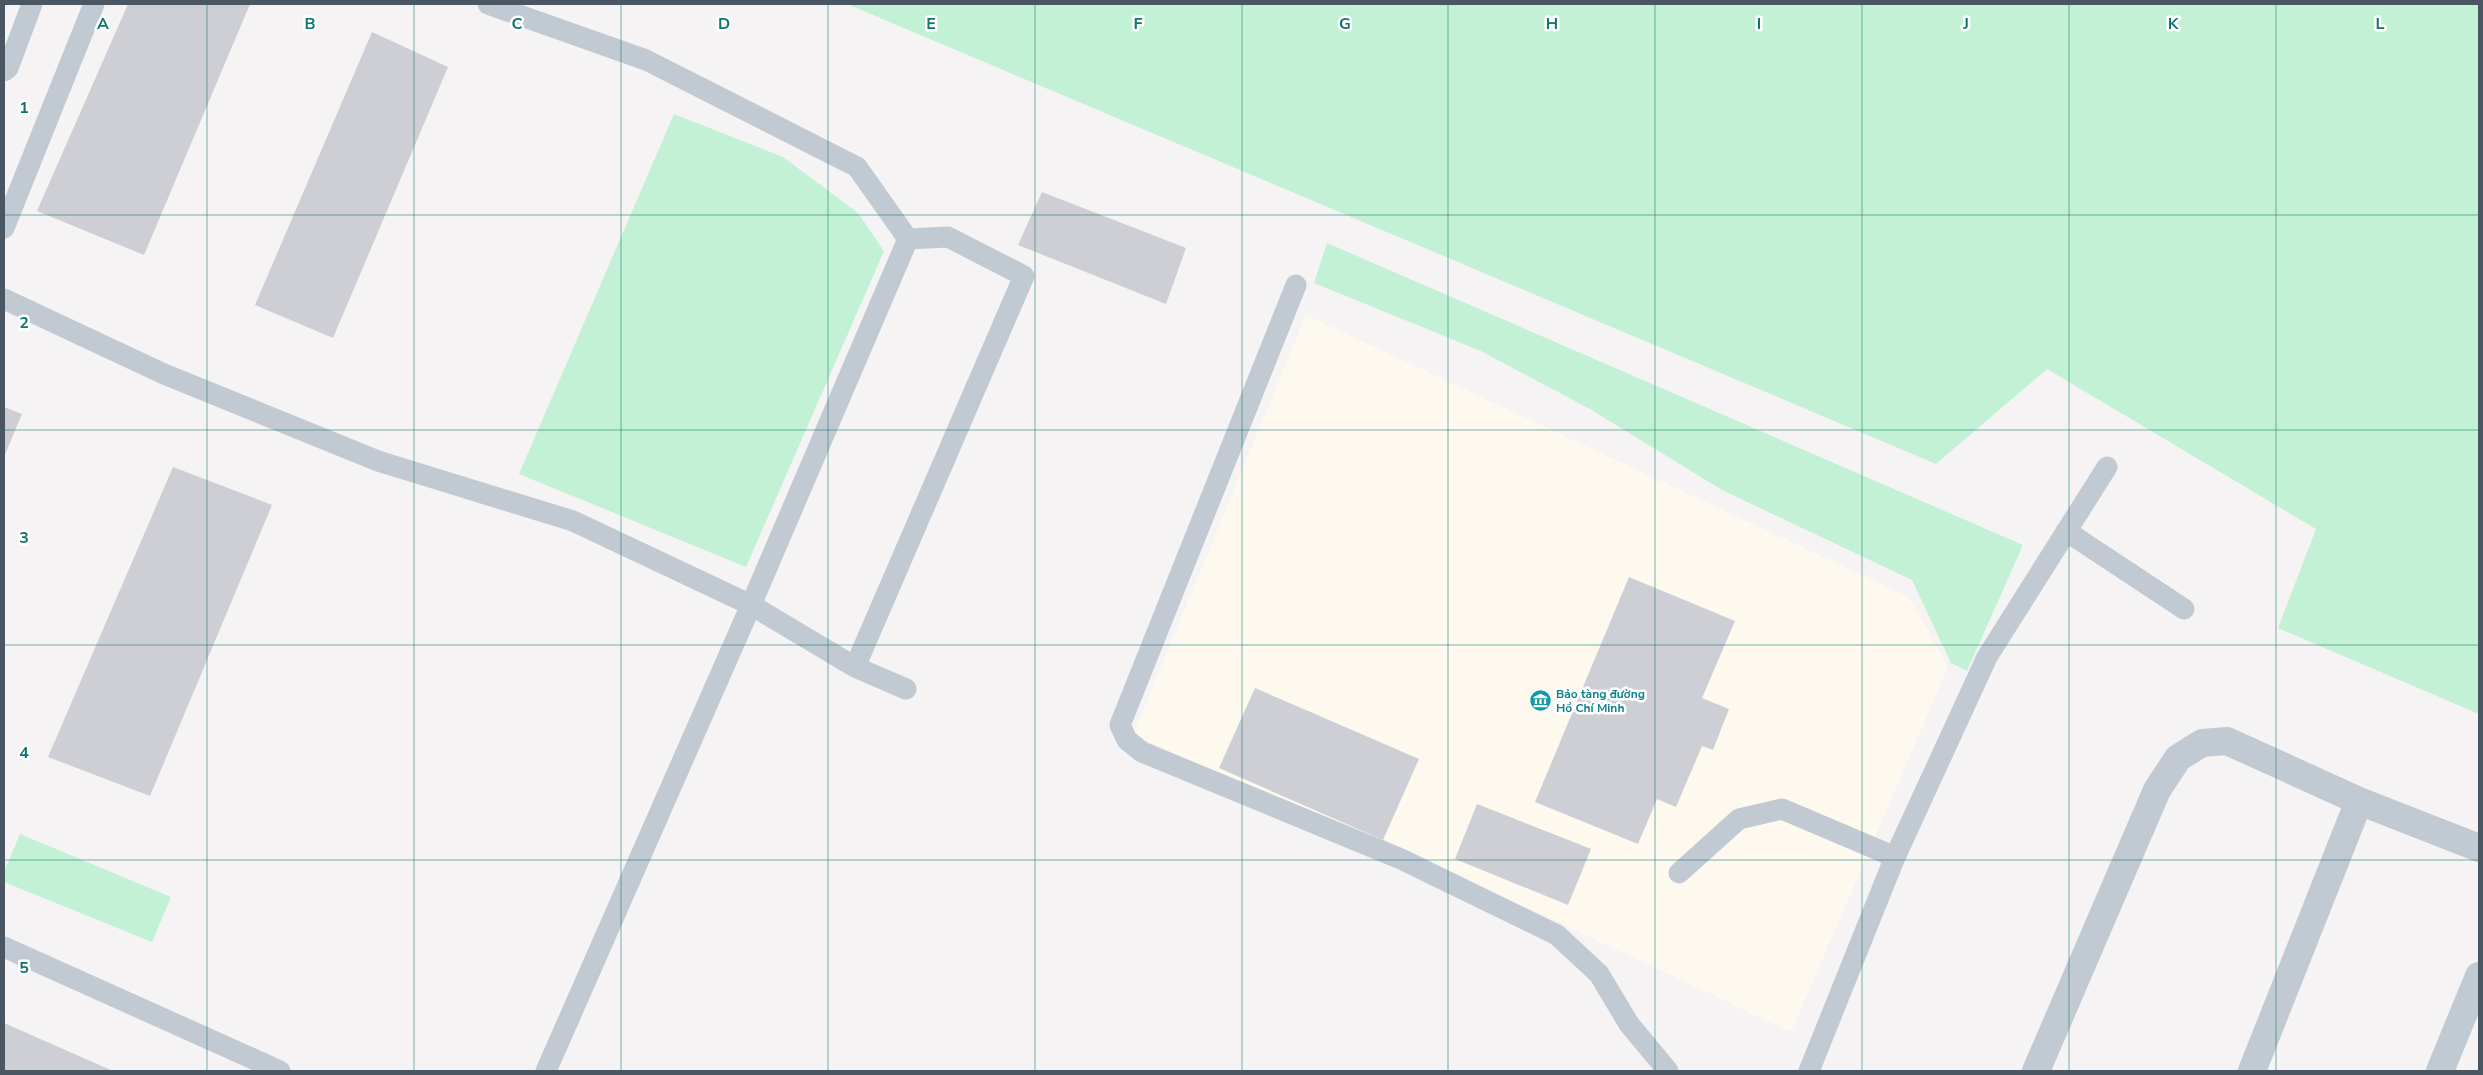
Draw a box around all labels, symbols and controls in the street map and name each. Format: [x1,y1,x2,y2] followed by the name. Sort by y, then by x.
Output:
[97,13,109,35] text: A
[304,13,316,35] text: B
[512,13,523,35] text: C
[718,13,730,35] text: D
[926,13,936,35] text: E
[1134,13,1143,35] text: F
[1339,13,1351,35] text: G
[1546,13,1558,35] text: H
[1757,13,1761,35] text: I
[1962,13,1969,35] text: J
[2168,13,2180,35] text: K
[2376,13,2385,35] text: L
[19,97,29,119] text: 1
[19,312,29,334] text: 2
[19,527,29,549] text: 3
[1556,686,1645,716] place label: Bảo tàng đường Hồ Chí Minh
[1528,689,1552,713] museum icon: Bảo tàng đường Hồ Chí Minh
[19,742,29,764] text: 4
[19,957,29,979] text: 5

